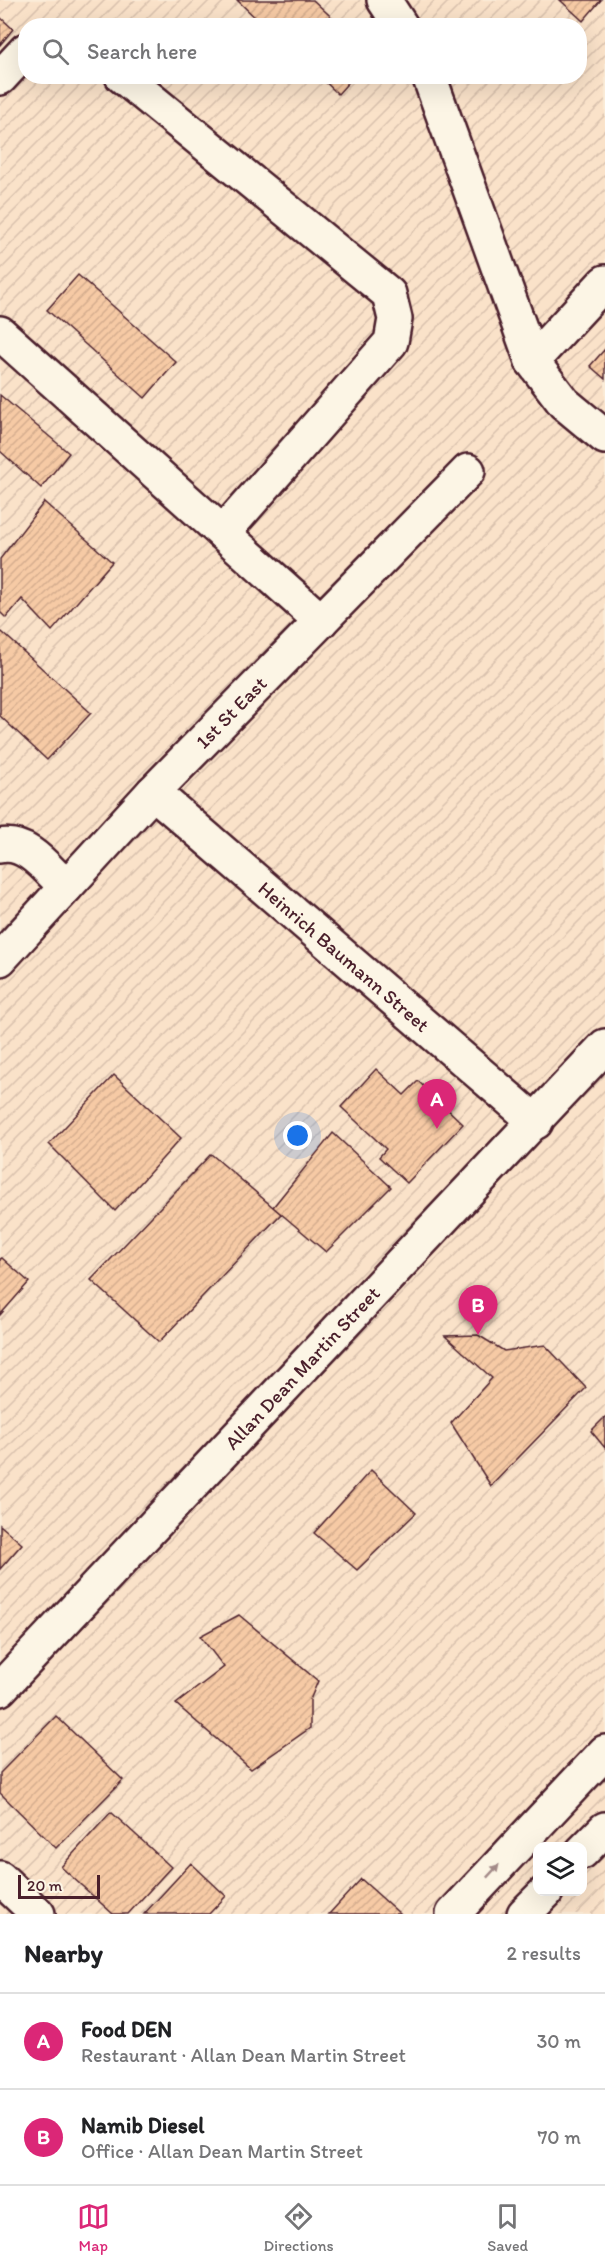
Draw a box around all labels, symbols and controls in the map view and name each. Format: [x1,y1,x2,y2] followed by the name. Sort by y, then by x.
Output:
[18,18,587,84] search box
[39,35,72,68] icon: search
[87,38,197,65] text: Search here
[191,671,272,753] street label: 1st St East
[253,876,434,1037] street label: Heinrich Baumann Street
[418,1080,456,1129] pin: A
[283,1121,312,1150] your location
[220,1281,385,1454] street label: Allan Dean Martin Street
[458,1286,498,1335] pin: B
[533,1842,587,1896] map controls
[533,1842,587,1896] button: layers
[486,1865,500,1879] one-way arrow
[18,1872,100,1900] scale bar
[27,1876,62,1895] text: 20 m
[24,1937,103,1969] text: Nearby
[507,1941,581,1965] text: 2 results
[81,2016,172,2043] text: Food DEN
[37,2029,50,2053] text: A
[536,2029,581,2053] text: 30 m
[81,2043,406,2067] text: Restaurant · Allan Dean Martin Street
[81,2112,204,2139] text: Namib Diesel
[37,2125,50,2149] text: B
[537,2125,581,2149] text: 70 m
[81,2139,363,2163] text: Office · Allan Dean Martin Street
[77,2200,110,2255] tab: Map
[263,2200,334,2255] tab: Directions
[487,2200,528,2255] tab: Saved

